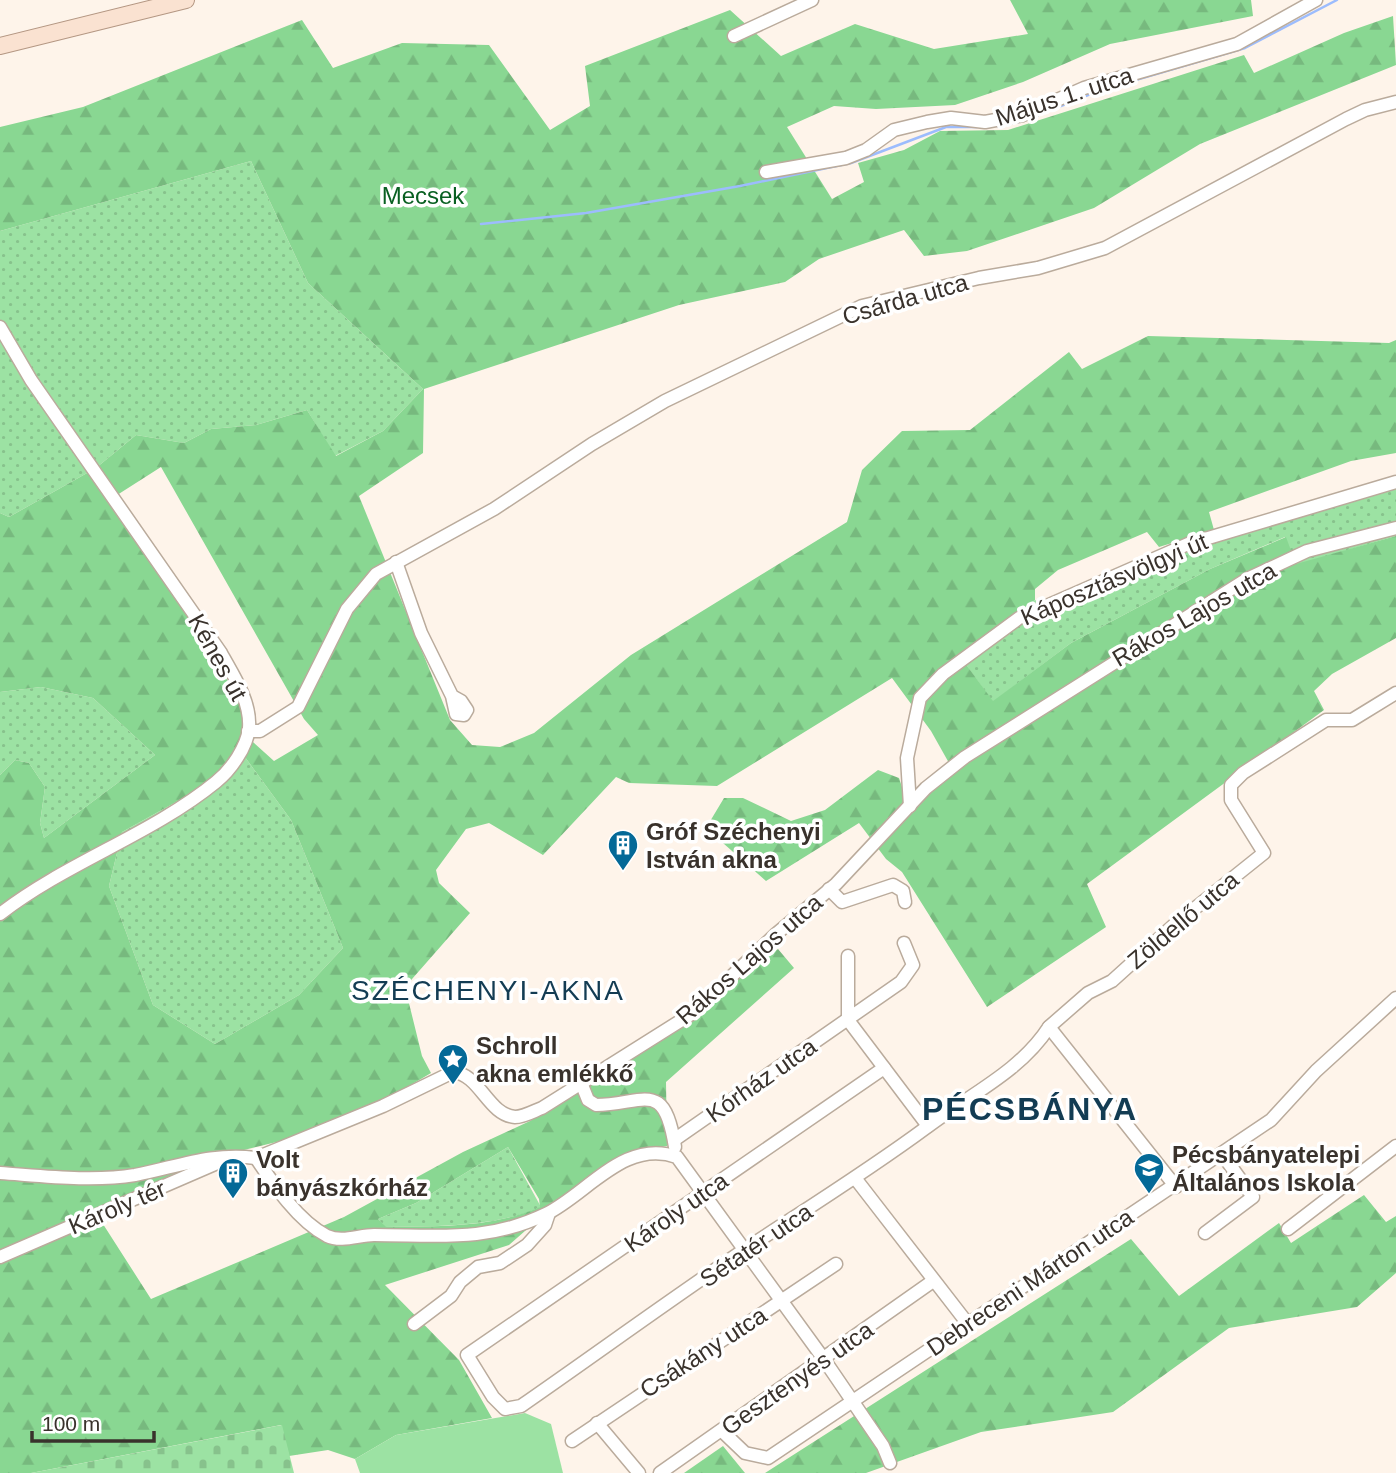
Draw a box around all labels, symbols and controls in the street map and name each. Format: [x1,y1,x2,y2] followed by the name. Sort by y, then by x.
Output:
[992,61,1137,131] street label: Május 1. utca
[382,182,465,209] park label: Mecsek
[839,268,972,330] street label: Csárda utca
[1017,527,1212,631] street label: Káposztásvölgyi út
[1108,556,1281,672] street label: Rákos Lajos utca
[183,609,253,705] street label: Kénes út
[646,818,821,873] place label: Gróf Széchenyi István akna
[606,828,640,872] building icon: Gróf Széchenyi István akna
[1122,866,1244,974] street label: Zöldellő utca
[671,888,828,1030] street label: Rákos Lajos utca
[351,975,625,1006] district label: SZÉCHENYI-AKNA
[476,1032,633,1087] place label: Schroll akna emlékkő
[701,1032,822,1128] street label: Kórház utca
[436,1042,470,1086] place icon: Schroll akna emlékkő
[922,1091,1138,1127] district label: PÉCSBÁNYA
[1172,1141,1360,1196] place label: Pécsbányatelepi Általános Iskola
[256,1146,428,1201] place label: Volt bányászkórház
[1132,1151,1166,1195] school or university icon: Pécsbányatelepi Általános Iskola
[216,1156,250,1200] building icon: Volt bányászkórház
[619,1166,733,1257] street label: Károly utca
[64,1175,170,1239] street label: Károly tér
[695,1197,818,1292] street label: Sétatér utca
[922,1203,1139,1361] street label: Debreceni Márton utca
[635,1301,772,1403] street label: Csákány utca
[716,1315,878,1440] street label: Gesztenyés utca
[32,1400,154,1444] scale bar
[42,1412,100,1435] text: 100 m

